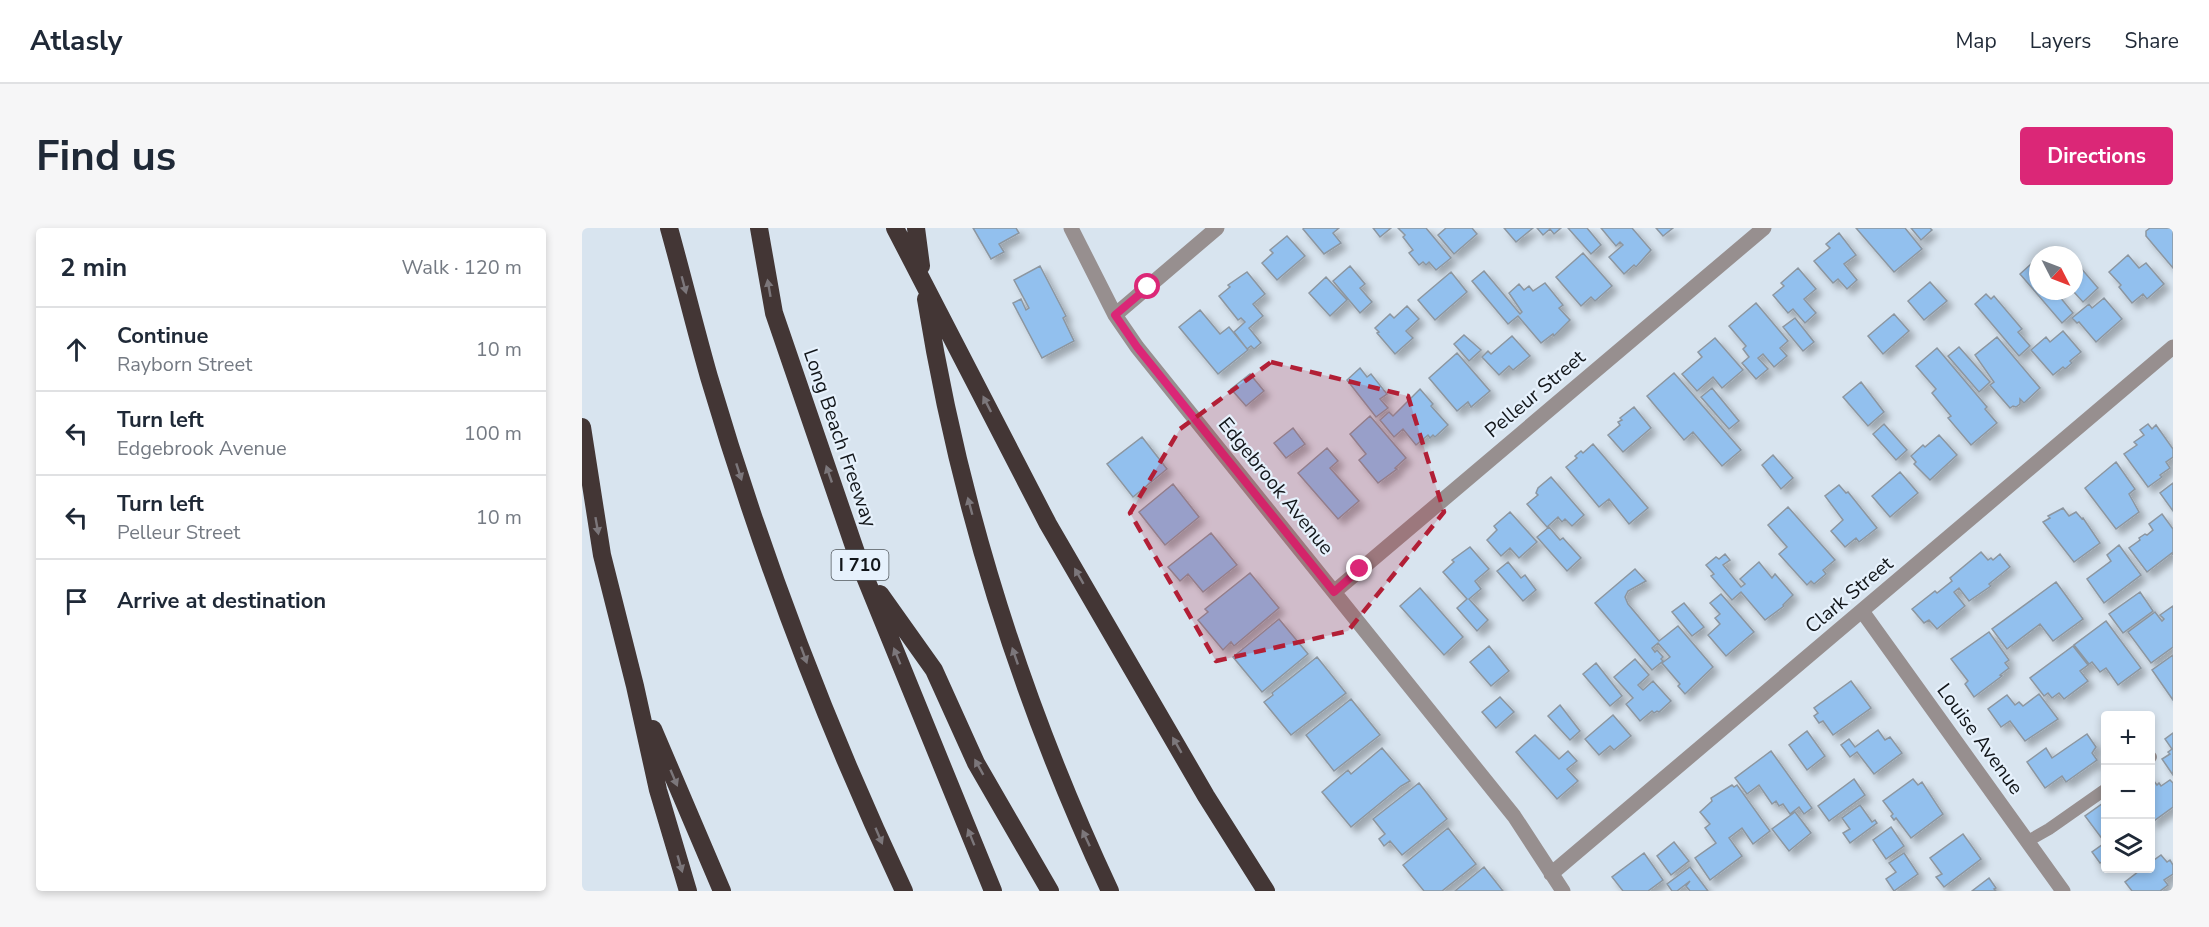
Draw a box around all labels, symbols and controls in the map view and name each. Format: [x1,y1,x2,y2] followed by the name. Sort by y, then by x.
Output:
[30,22,122,60] text: Atlasly
[1955,27,1997,55] text: Map
[2030,27,2091,55] text: Layers
[2124,27,2179,55] text: Share
[2020,127,2173,185] button: Directions
[36,128,176,185] text: Find us
[2029,246,2083,300] north arrow
[60,250,127,285] text: 2 min
[402,254,522,281] text: Walk · 120 m
[1134,273,1160,299] route start
[680,275,690,294] one-way arrow
[764,279,773,298] one-way arrow
[117,321,208,351] text: Continue
[60,333,93,366] icon: ahead
[476,336,522,363] text: 10 m
[1479,343,1592,444] street label: Pelleur Street
[797,345,883,531] street label: Long Beach Freeway
[117,351,252,378] text: Rayborn Street
[982,396,991,413] one-way arrow
[117,405,204,435] text: Turn left
[1212,412,1340,560] street label: Edgebrook Avenue
[60,417,93,450] icon: left
[464,420,522,447] text: 100 m
[117,435,287,462] text: Edgebrook Avenue
[735,463,744,481] one-way arrow
[823,465,833,483] one-way arrow
[117,489,204,519] text: Turn left
[965,496,974,514] one-way arrow
[60,501,93,534] icon: left
[476,504,522,531] text: 10 m
[593,517,602,536] one-way arrow
[117,519,240,546] text: Pelleur Street
[832,550,888,580] road number: I 710
[1799,550,1899,640] street label: Clark Street
[1346,555,1372,581] route end
[1074,567,1084,584] one-way arrow
[60,585,93,618] icon: arrive
[117,586,326,616] text: Arrive at destination
[800,646,810,664] one-way arrow
[892,647,901,665] one-way arrow
[1009,647,1019,665] one-way arrow
[1931,678,2029,800] street label: Louise Avenue
[2101,711,2155,873] map controls
[2101,711,2155,765] button: +
[1171,737,1182,753] one-way arrow
[974,759,984,776] one-way arrow
[2101,765,2155,819] button: −
[670,769,679,787] one-way arrow
[2101,819,2155,873] button: layers
[874,827,884,845] one-way arrow
[965,828,975,846] one-way arrow
[1081,829,1090,846] one-way arrow
[676,856,685,874] one-way arrow

